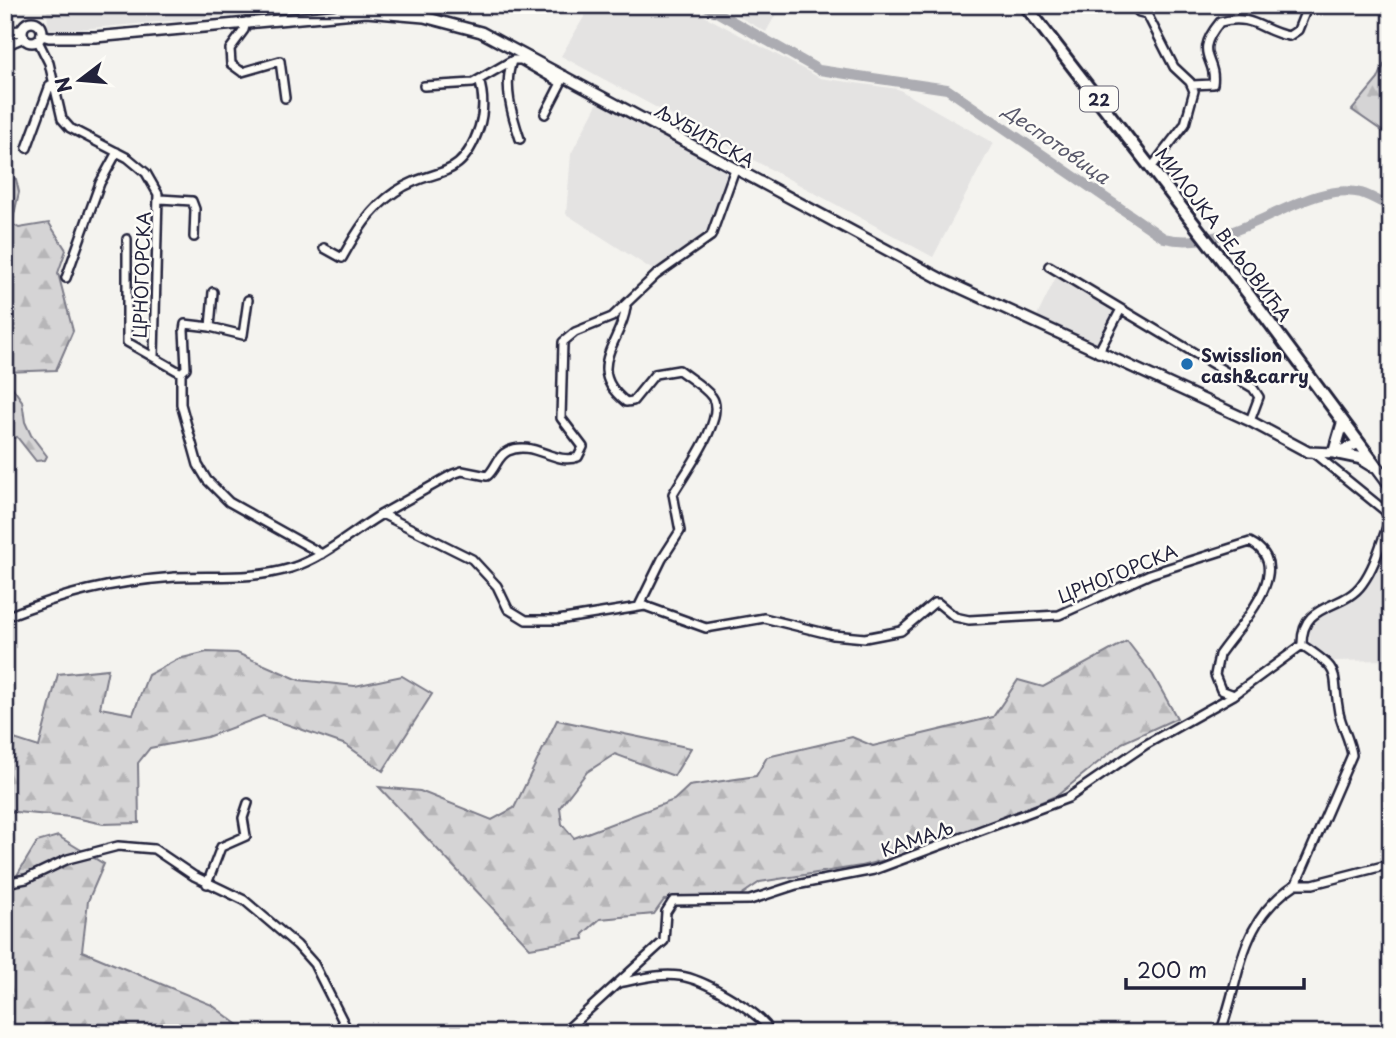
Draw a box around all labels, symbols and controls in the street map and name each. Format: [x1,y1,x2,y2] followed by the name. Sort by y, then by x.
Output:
[46,46,116,116] north arrow
[47,74,78,96] text: N
[1080,86,1118,111] road number: 22
[997,95,1117,191] water label: Деспотовица
[650,96,760,174] street label: ЉУБИЋСКА
[1150,141,1299,327] street label: МИЛОЈКА ВЕЉОВИЋА
[125,211,157,339] street label: ЦРНОГОРСКА
[1201,341,1309,389] place label: Swisslion cash&carry
[1179,356,1195,372] marker: Swisslion cash&carry
[1053,537,1181,609] street label: ЦРНОГОРСКА
[877,813,957,863] street label: КАМАЉ
[1126,947,1305,991] scale bar
[1137,953,1207,985] text: 200 m

